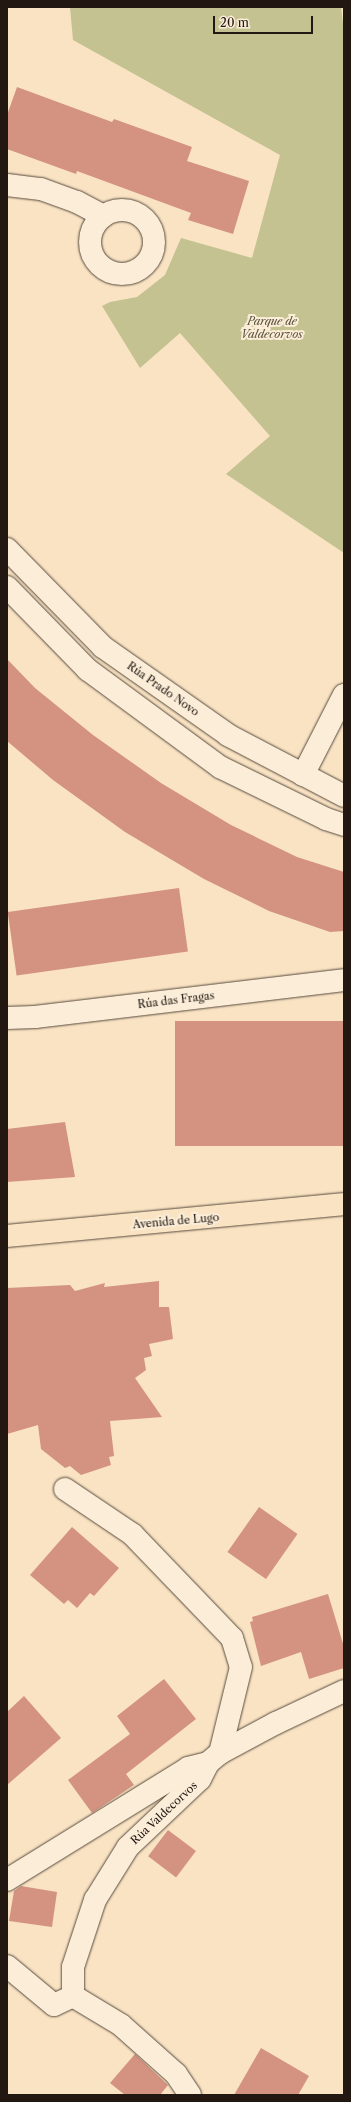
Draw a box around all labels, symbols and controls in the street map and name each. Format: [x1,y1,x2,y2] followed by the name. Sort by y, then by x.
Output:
[215,8,315,34] scale bar
[220,15,249,30] text: 20 m
[241,315,303,341] park label: Parque de Valdecorvos
[124,659,202,719] street label: Rúa Prado Novo
[137,989,215,1011] street label: Rúa das Fragas
[132,1211,220,1231] street label: Avenida de Lugo
[128,1779,200,1847] street label: Rúa Valdecorvos

